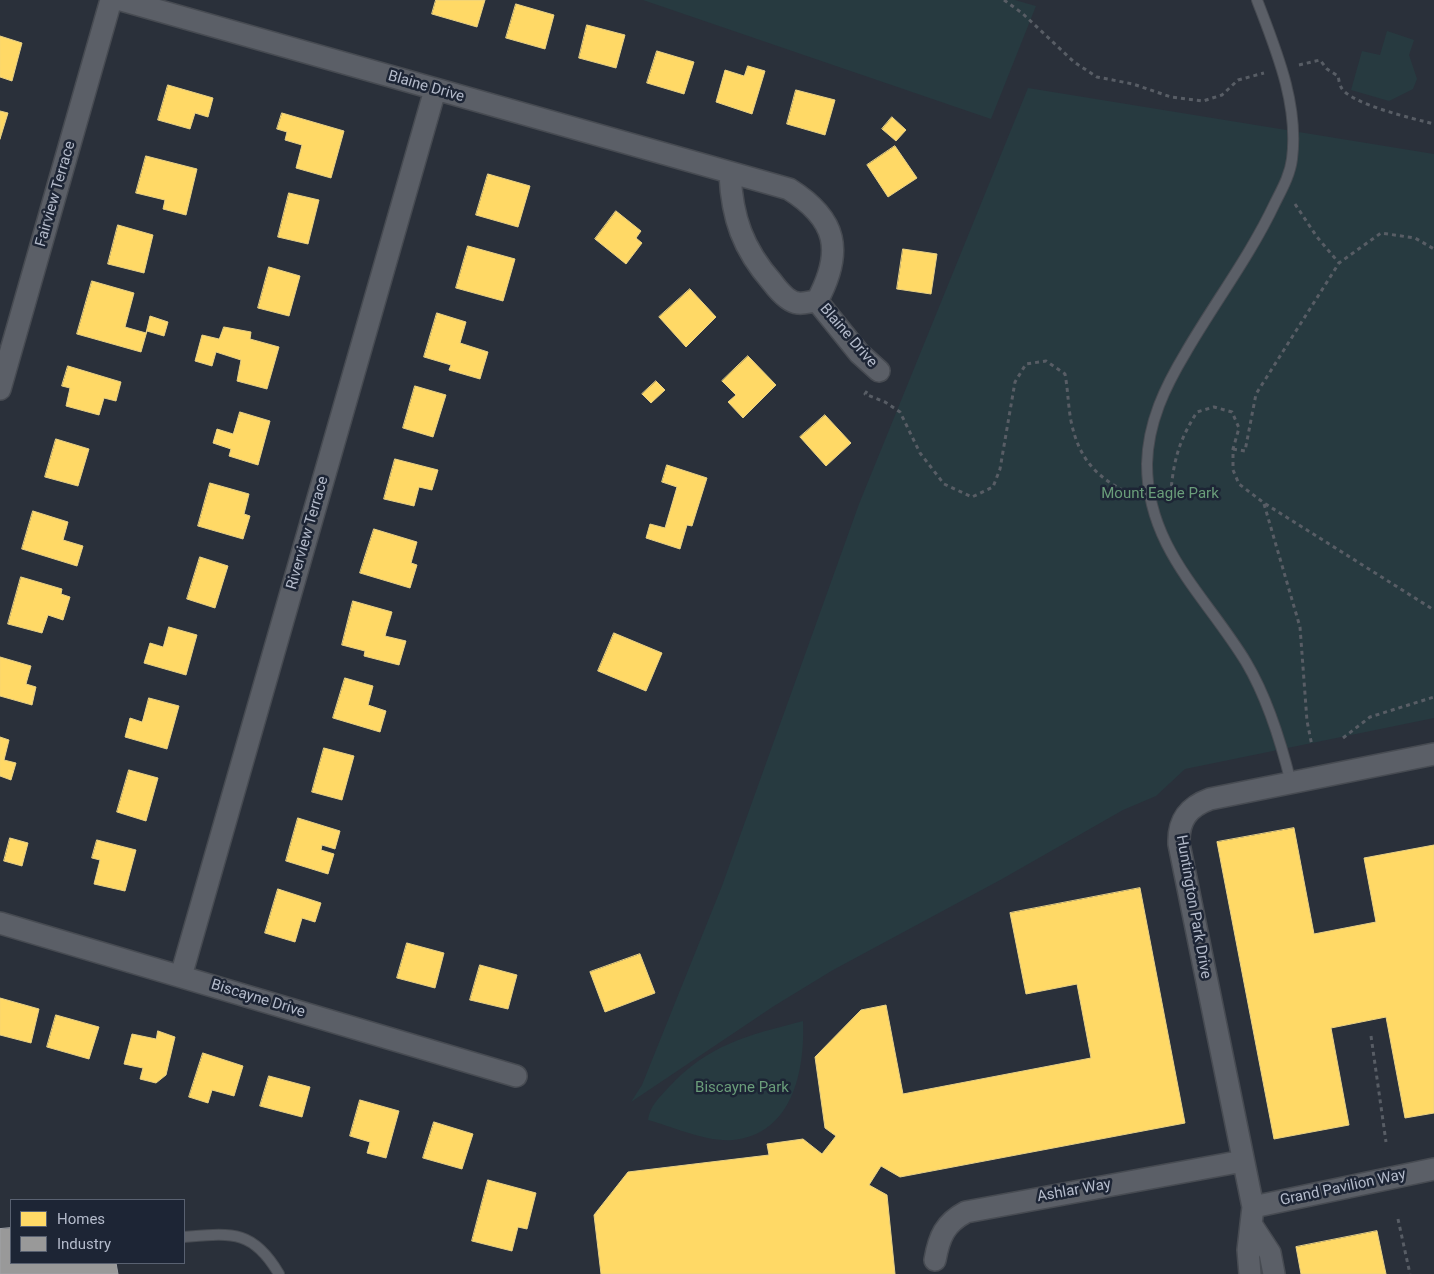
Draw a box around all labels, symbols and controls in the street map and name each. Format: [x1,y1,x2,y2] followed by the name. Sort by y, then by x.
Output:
[386,68,466,106] street label: Blaine Drive
[32,139,80,249] street label: Fairview Terrace
[815,300,881,372] street label: Blaine Drive
[283,474,333,592] street label: Riverview Terrace
[1101,485,1219,503] park label: Mount Eagle Park
[1172,834,1214,980] street label: Huntington Park Drive
[209,976,307,1022] street label: Biscayne Drive
[695,1079,789,1097] park label: Biscayne Park
[1279,1166,1407,1210] street label: Grand Pavilion Way
[1036,1176,1112,1206] street label: Ashlar Way
[10,1199,185,1264] legend
[57,1210,105,1228] text: Homes
[57,1235,111,1253] text: Industry

